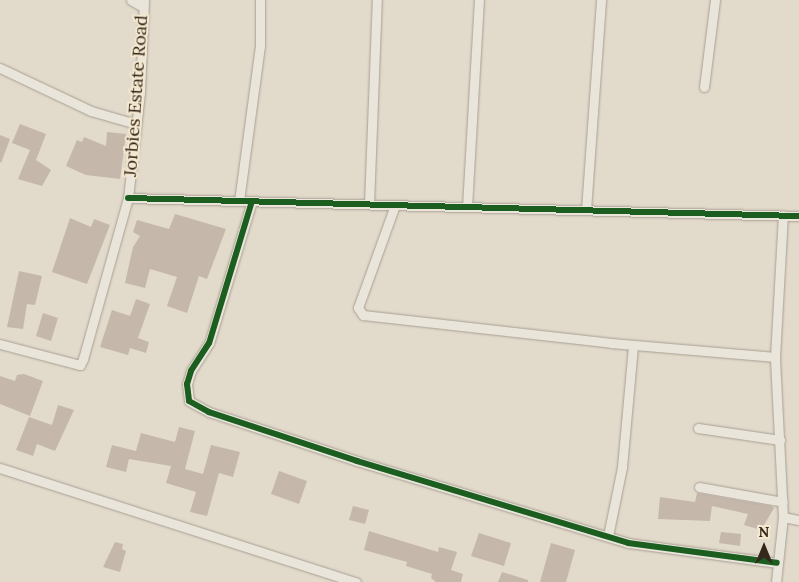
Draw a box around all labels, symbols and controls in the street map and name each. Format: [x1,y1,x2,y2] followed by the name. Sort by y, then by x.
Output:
[120,14,152,178] street label: Jorbies Estate Road
[739,522,789,572] north arrow
[759,523,769,541] text: N

